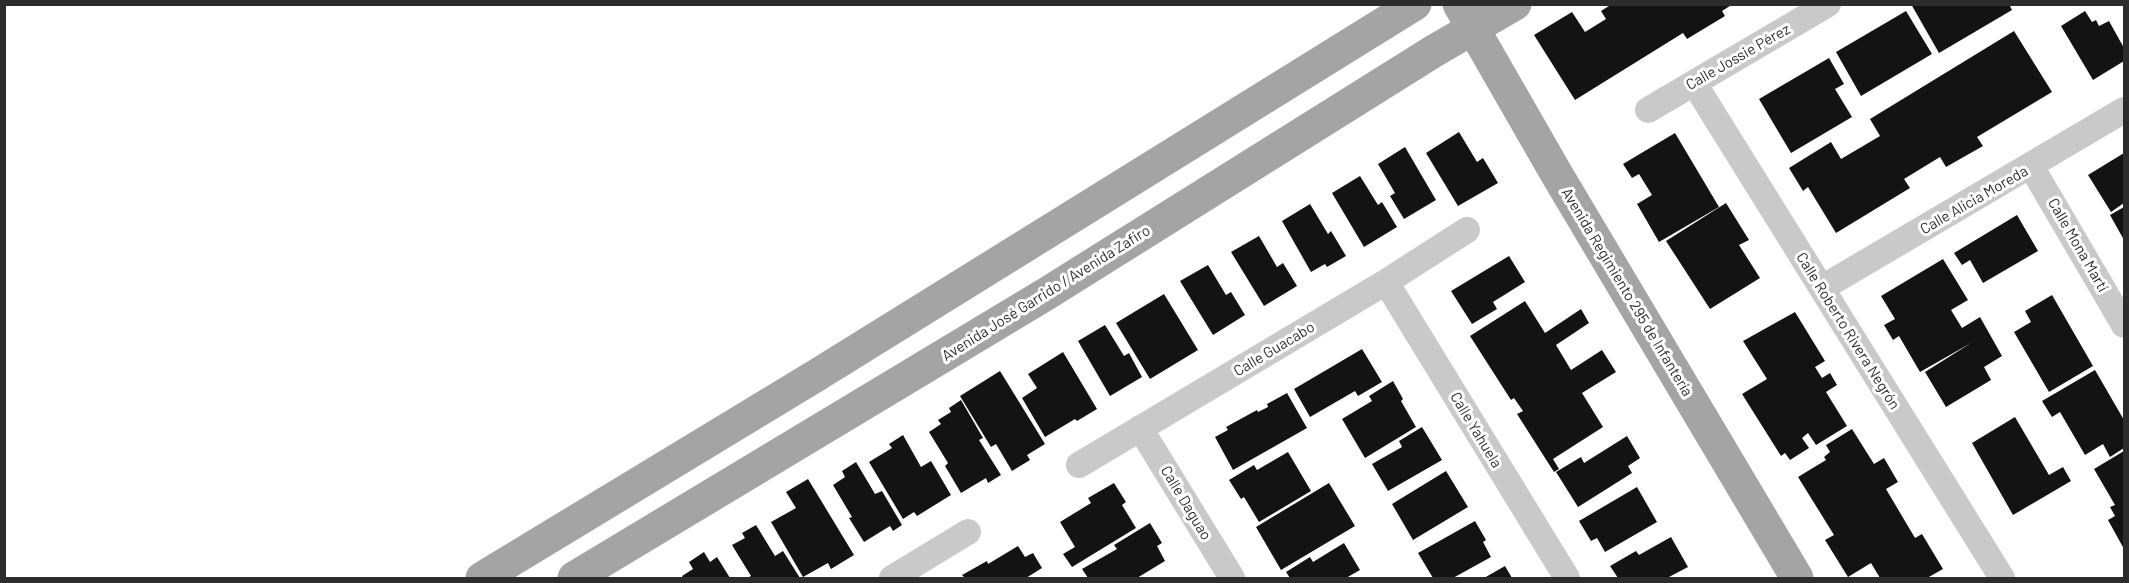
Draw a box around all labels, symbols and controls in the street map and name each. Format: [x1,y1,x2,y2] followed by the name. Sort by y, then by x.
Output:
[1683,20,1793,94] street label: Calle Jossie Pérez
[1917,162,2031,238] street label: Calle Alicia Moreda
[1557,184,1697,400] street label: Avenida Regimiento 295 de Infantería
[2044,195,2112,295] street label: Calle Mona Martí
[939,221,1153,365] street label: Avenida José Garrido / Avenida Zafiro
[1792,249,1904,413] street label: Calle Roberto Rivera Negrón
[1230,318,1318,380] street label: Calle Guacabo
[1446,389,1506,471] street label: Calle Yahuela
[1157,463,1215,543] street label: Calle Daguao

